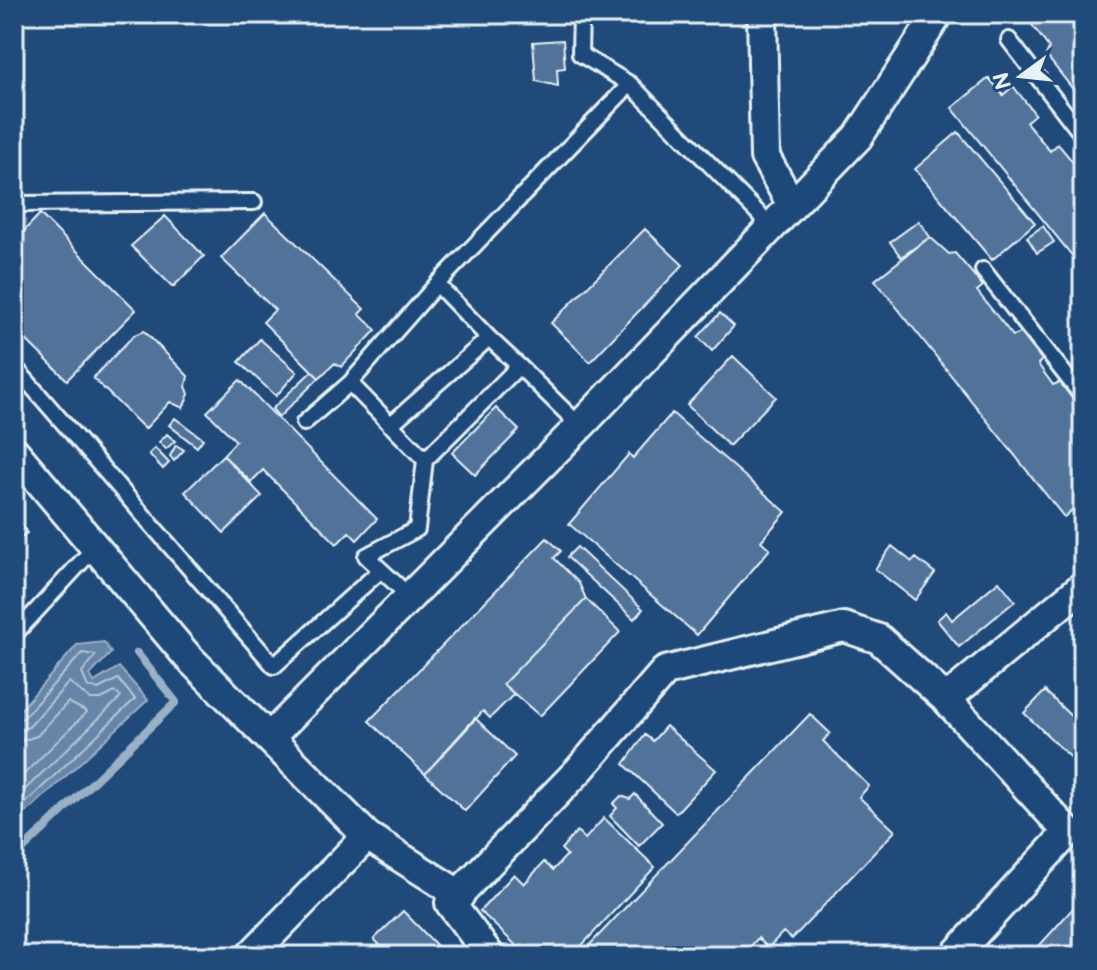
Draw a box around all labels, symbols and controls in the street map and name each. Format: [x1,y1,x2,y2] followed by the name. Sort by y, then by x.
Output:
[981,36,1061,116] north arrow
[988,69,1018,92] text: N

